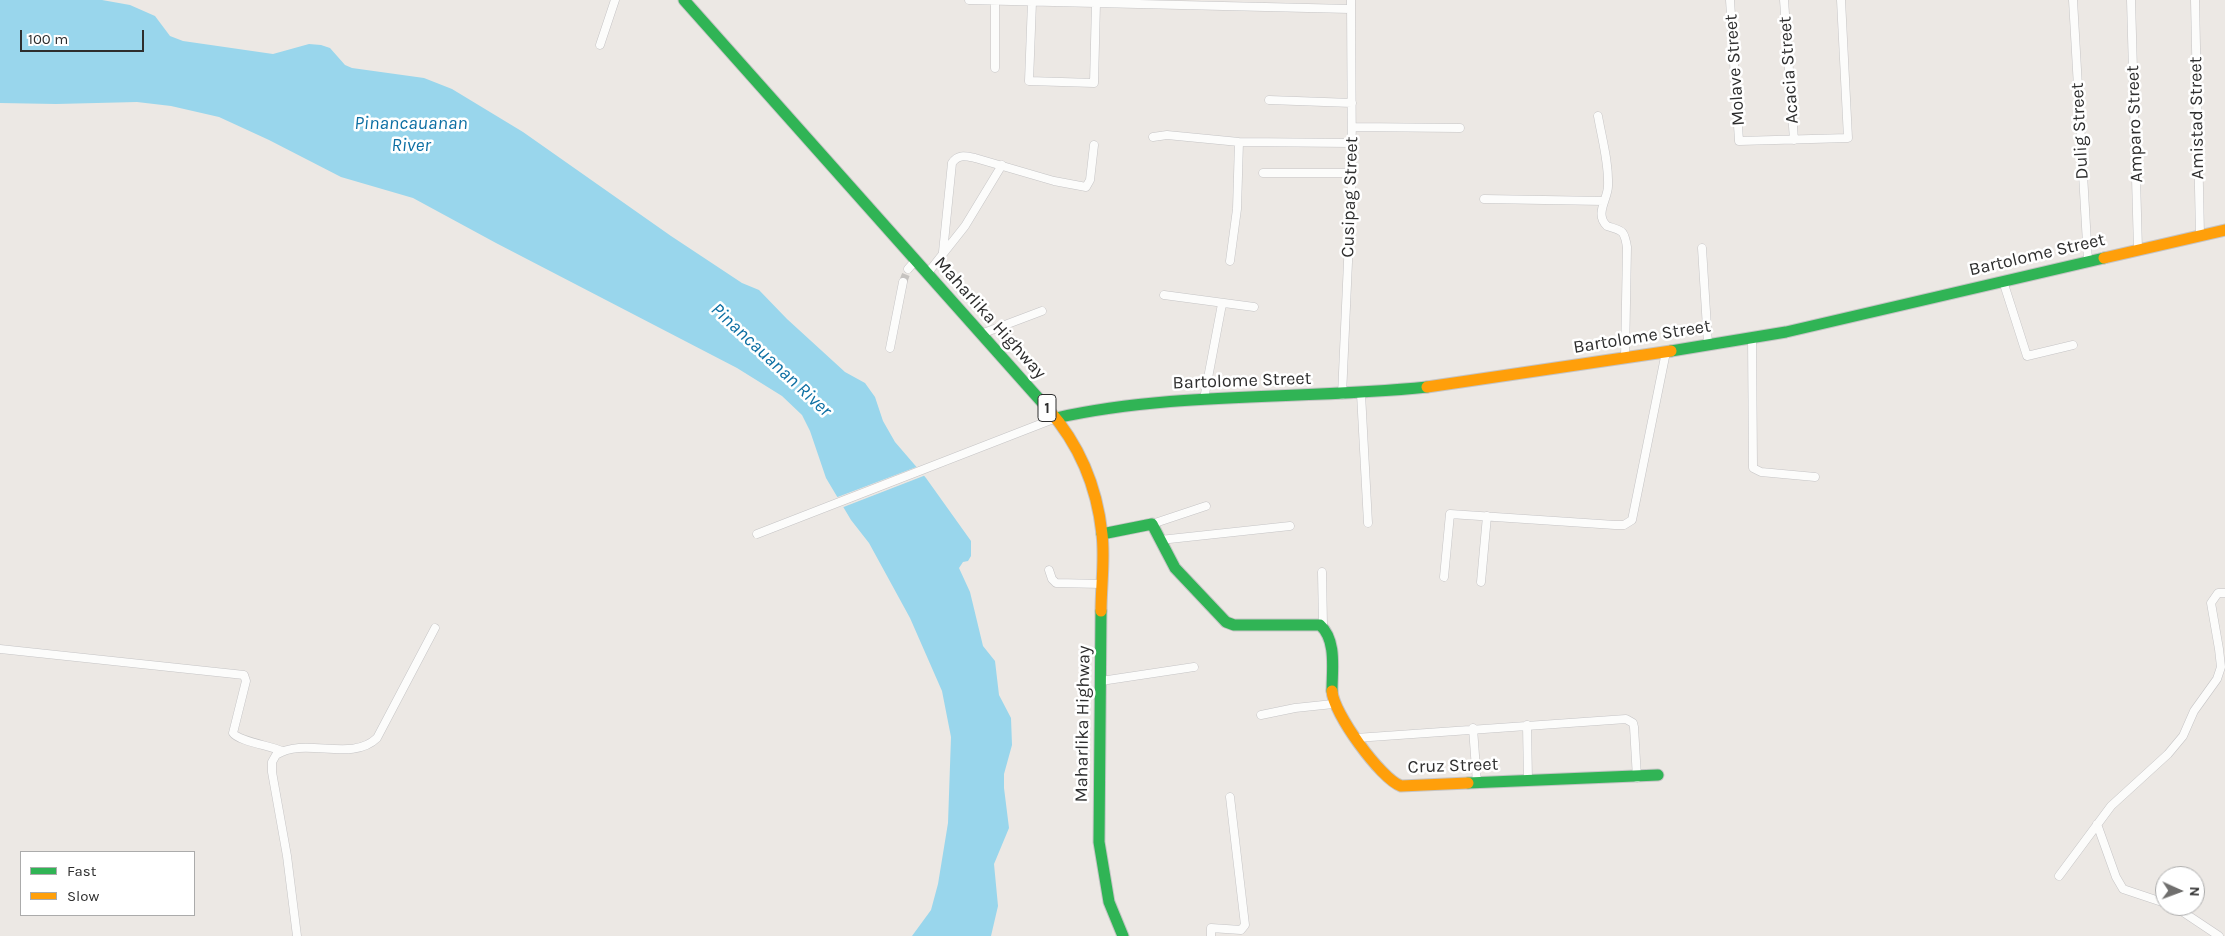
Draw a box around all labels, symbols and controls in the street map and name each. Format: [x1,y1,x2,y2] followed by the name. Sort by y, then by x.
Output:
[1720,13,1750,127] street label: Molave Street
[1774,15,1804,125] street label: Acacia Street
[22,20,146,52] scale bar
[28,30,68,48] text: 100 m
[2185,56,2209,180] street label: Amistad Street
[2122,65,2148,183] street label: Amparo Street
[2067,82,2093,180] street label: Dulig Street
[354,113,468,157] water label: Pinancauanan River
[1337,136,1363,258] street label: Cusipag Street
[1967,229,2107,281] street label: Bartolome Street
[929,252,1051,384] street label: Maharlika Highway
[706,298,836,422] water label: Pinancauanan River
[1572,315,1712,359] street label: Bartolome Street
[1172,368,1312,394] street label: Bartolome Street
[1038,394,1056,422] road number: 1
[1071,645,1095,803] street label: Maharlika Highway
[1407,754,1499,778] street label: Cruz Street
[20,851,195,916] legend
[67,862,96,880] text: Fast
[2155,866,2205,916] north arrow
[2186,886,2203,897] text: N
[67,887,99,905] text: Slow

